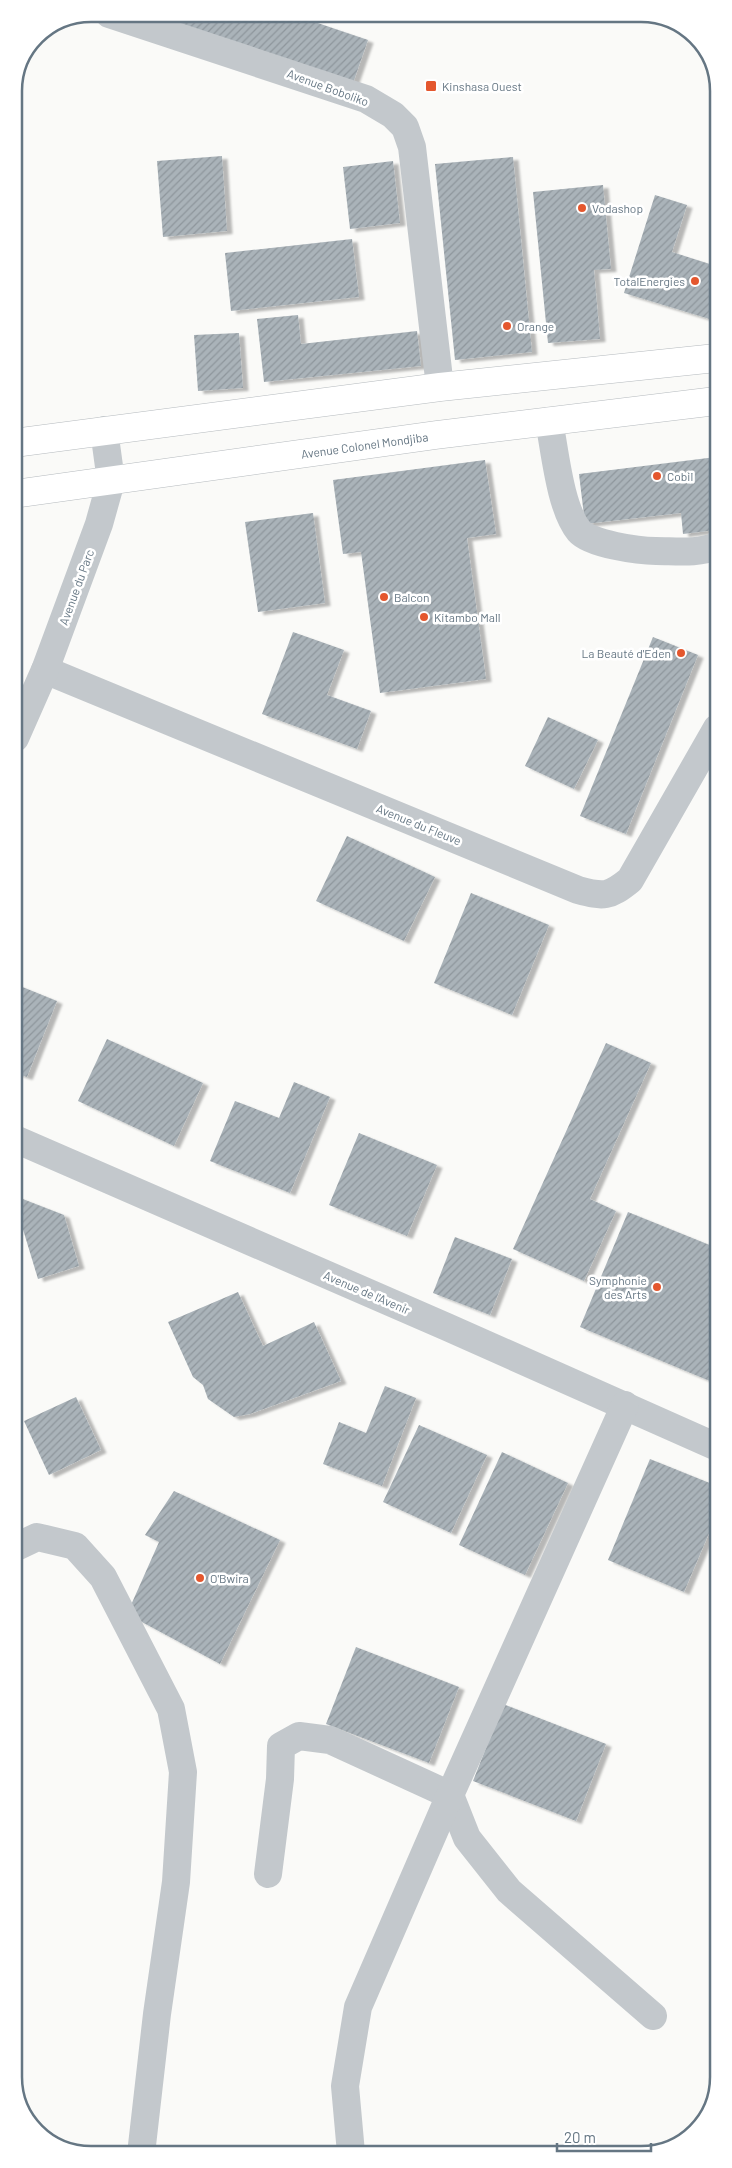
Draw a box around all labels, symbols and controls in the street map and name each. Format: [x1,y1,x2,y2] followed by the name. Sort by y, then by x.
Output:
[285,66,371,108] street label: Avenue Boboliko
[424,79,438,93] marker: Kinshasa Ouest
[442,79,522,93] place label: Kinshasa Ouest
[592,201,643,215] place label: Vodashop
[576,202,588,214] marker: Vodashop
[613,274,685,288] place label: TotalEnergies
[689,275,701,287] marker: TotalEnergies
[517,319,554,333] place label: Orange
[501,320,513,332] marker: Orange
[300,429,429,461] street label: Avenue Colonel Mondjiba
[667,469,693,483] place label: Cobil
[651,470,663,482] marker: Cobil
[56,547,96,627] street label: Avenue du Parc
[394,590,430,604] place label: Balcon
[378,591,390,603] marker: Balcon
[434,610,500,624] place label: Kitambo Mall
[418,611,430,623] marker: Kitambo Mall
[581,646,671,660] place label: La Beauté d'Eden
[675,647,687,659] marker: La Beauté d'Eden
[375,801,463,847] street label: Avenue du Fleuve
[322,1268,413,1317] street label: Avenue de l'Avenir
[589,1273,647,1301] place label: Symphonie des Arts
[651,1281,663,1293] marker: Symphonie des Arts
[210,1571,249,1585] place label: O'Bwira
[194,1572,206,1584] marker: O'Bwira
[557,2120,651,2152] scale bar
[564,2128,596,2146] text: 20 m

